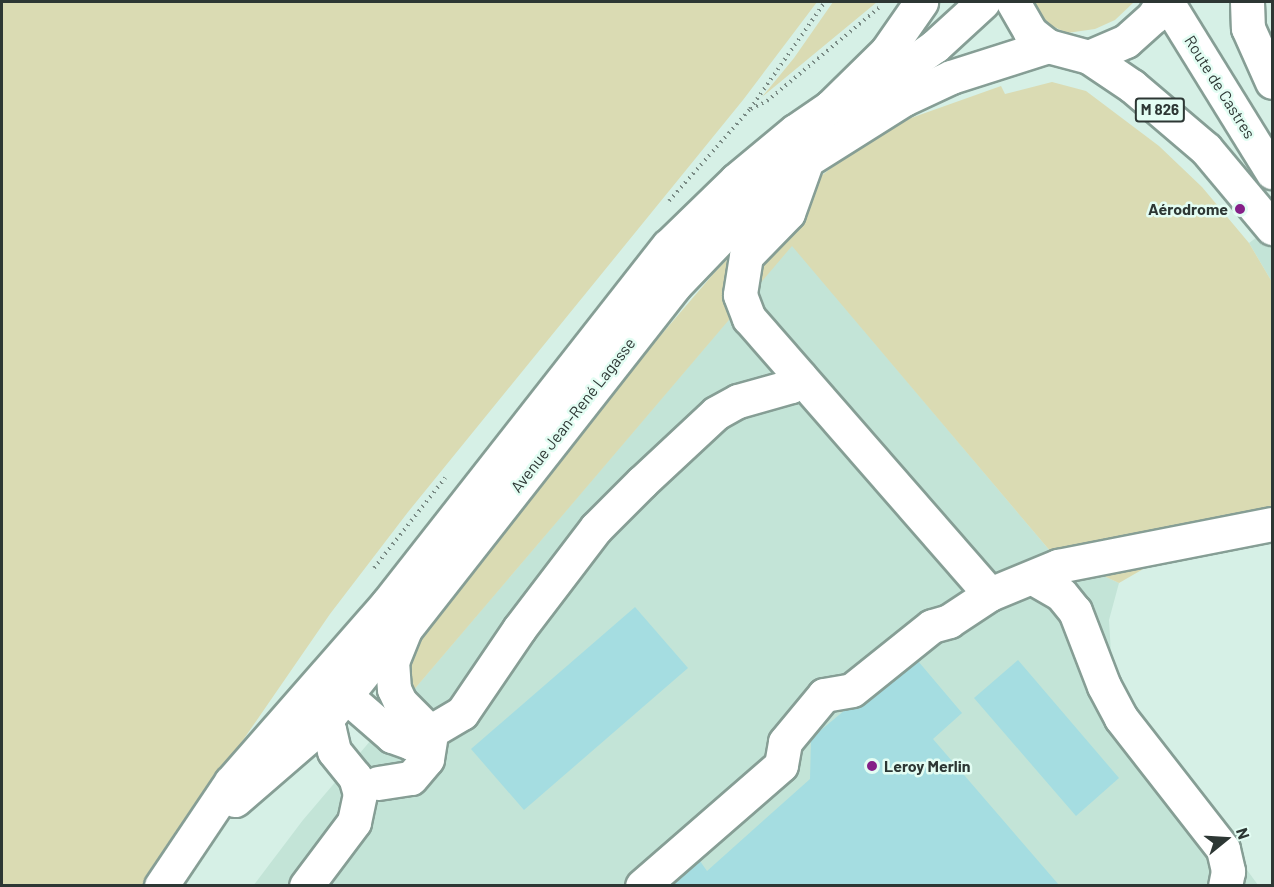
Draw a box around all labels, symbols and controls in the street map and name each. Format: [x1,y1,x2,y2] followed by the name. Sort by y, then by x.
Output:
[1181,32,1259,142] street label: Route de Castres
[1134,98,1186,122] road number: M 826
[1148,199,1228,219] place label: Aérodrome
[1233,202,1247,216] marker: Aérodrome
[507,334,639,496] street label: Avenue Jean-René Lagasse
[884,756,971,776] place label: Leroy Merlin
[865,759,879,773] marker: Leroy Merlin
[1196,809,1256,869] north arrow
[1233,825,1254,841] text: N

